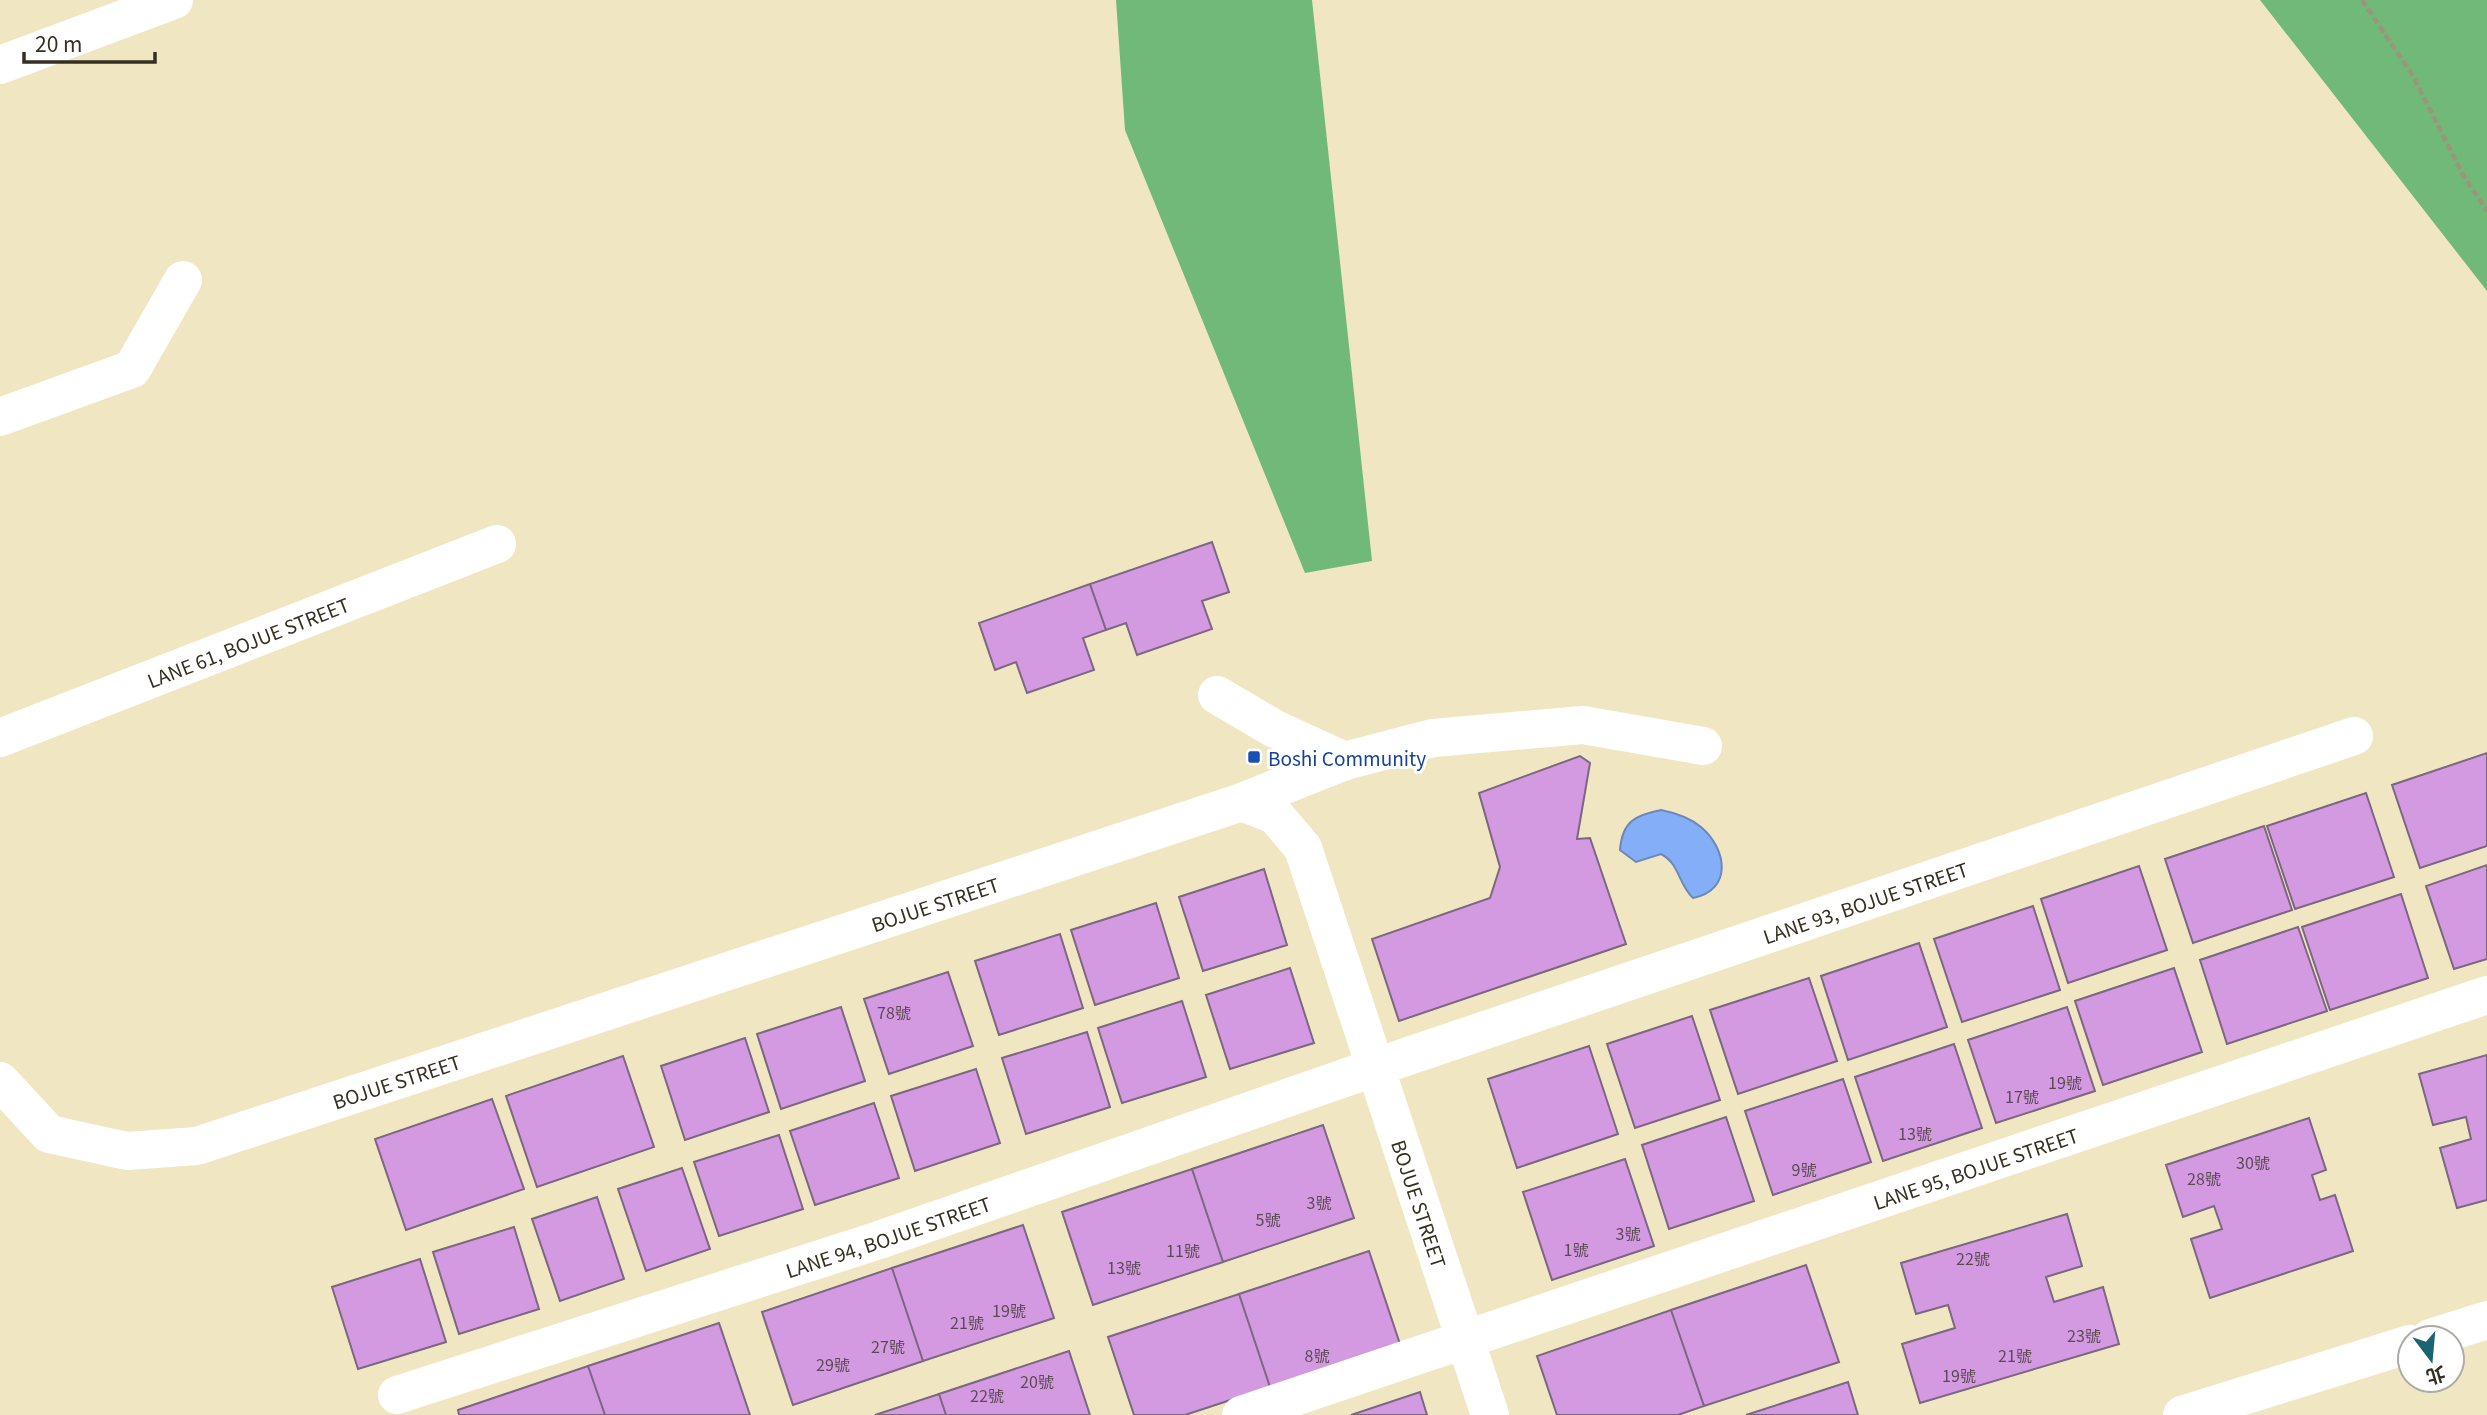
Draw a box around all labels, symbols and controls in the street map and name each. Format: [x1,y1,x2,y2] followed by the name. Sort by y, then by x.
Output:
[24,21,156,65] scale bar
[35,28,82,58] text: 20 m
[143,590,353,693] street label: LANE 61, BOJUE STREET
[1268,744,1426,771] place label: Boshi Community
[1246,749,1262,765] marker: Boshi Community
[1759,854,1971,949] street label: LANE 93, BOJUE STREET
[867,869,1002,937] street label: BOJUE STREET
[877,1000,911,1024] house number: 78號
[329,1047,464,1114] street label: BOJUE STREET
[2048,1070,2082,1094] house number: 19號
[2005,1084,2039,1108] house number: 17號
[1869,1120,2082,1215] street label: LANE 95, BOJUE STREET
[1898,1121,1932,1145] house number: 13號
[1387,1136,1454,1271] street label: BOJUE STREET
[2236,1150,2270,1174] house number: 30號
[1792,1157,1816,1181] house number: 9號
[2187,1166,2221,1190] house number: 28號
[782,1189,994,1283] street label: LANE 94, BOJUE STREET
[1307,1190,1331,1214] house number: 3號
[1256,1207,1280,1231] house number: 5號
[1616,1221,1640,1245] house number: 3號
[1564,1237,1588,1261] house number: 1號
[1166,1238,1200,1262] house number: 11號
[1956,1246,1990,1270] house number: 22號
[1107,1255,1141,1279] house number: 13號
[992,1298,1026,1322] house number: 19號
[950,1310,984,1334] house number: 21號
[2067,1323,2101,1347] house number: 23號
[2396,1324,2466,1394] north arrow
[871,1334,905,1358] house number: 27號
[1305,1343,1329,1367] house number: 8號
[1998,1343,2032,1367] house number: 21號
[816,1352,850,1376] house number: 29號
[2423,1361,2449,1392] text: 北
[1942,1363,1976,1387] house number: 19號
[1020,1369,1054,1393] house number: 20號
[970,1383,1004,1407] house number: 22號

